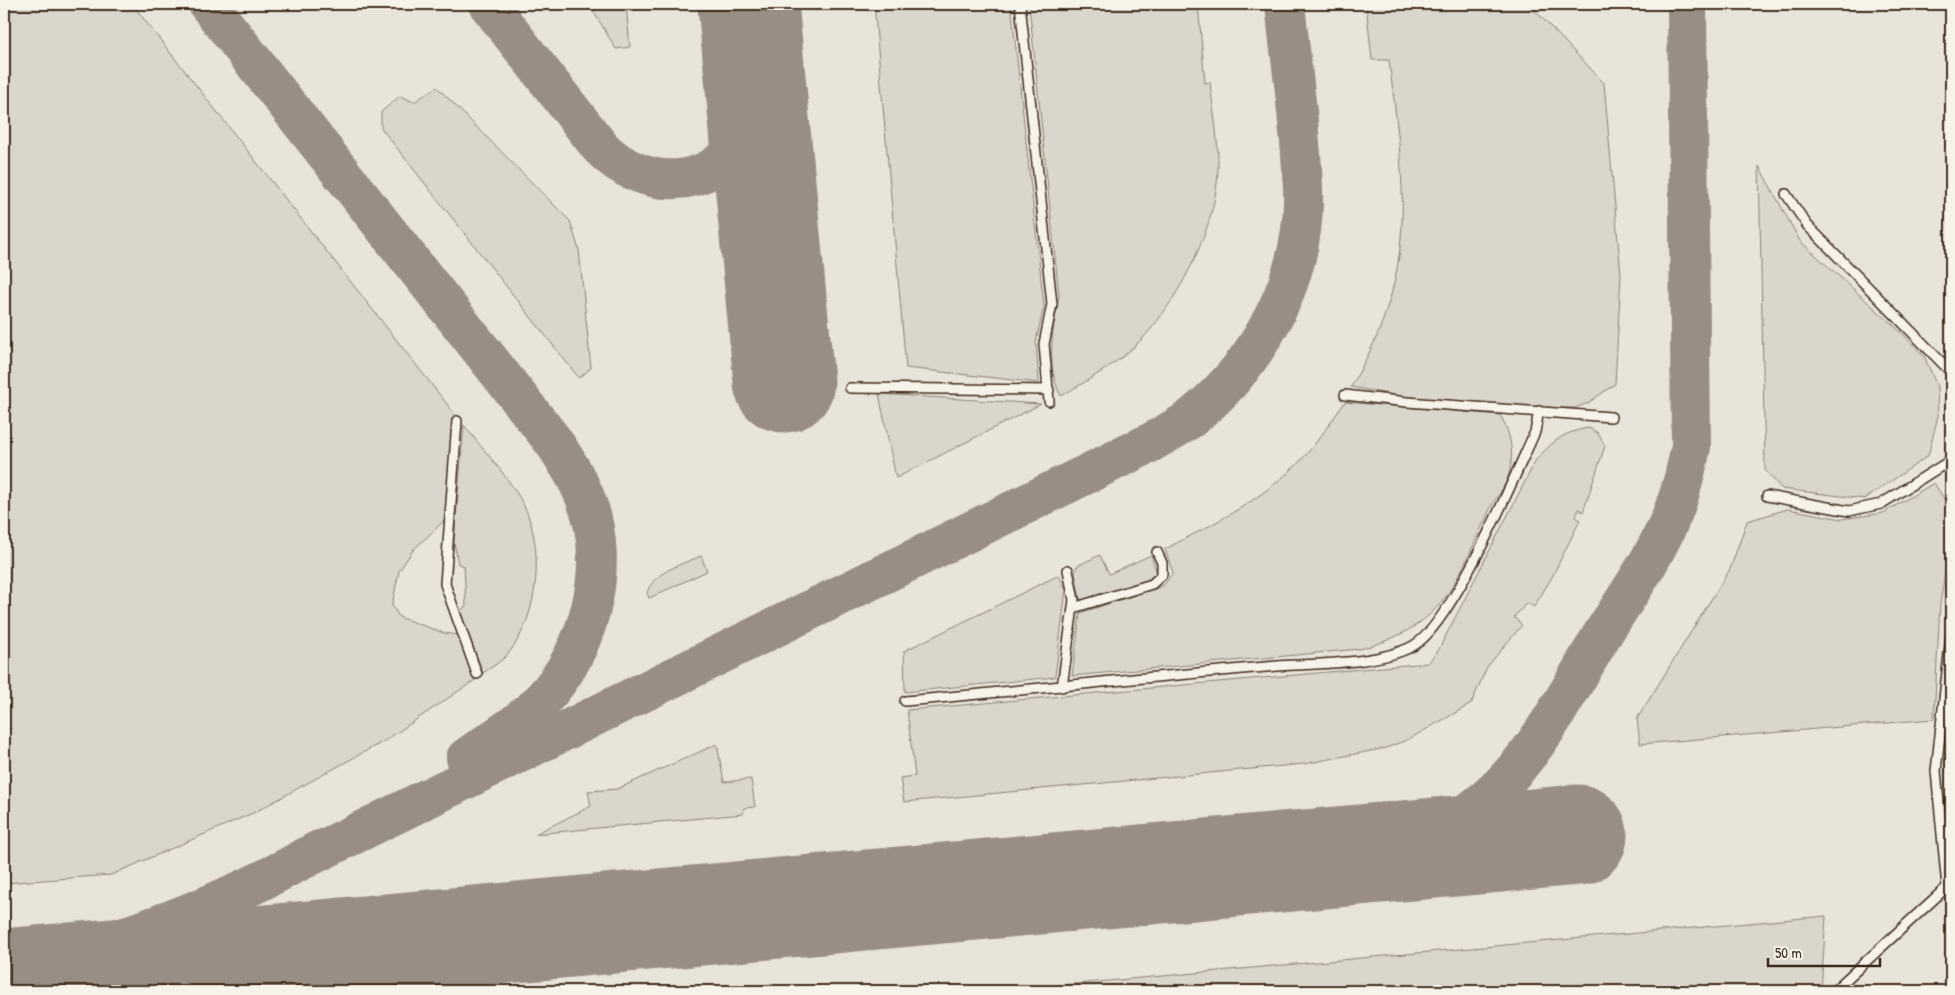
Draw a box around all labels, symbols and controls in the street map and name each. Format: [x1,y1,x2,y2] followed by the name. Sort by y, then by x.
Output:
[1768,935,1880,967] scale bar
[1775,942,1802,963] text: 50 m

